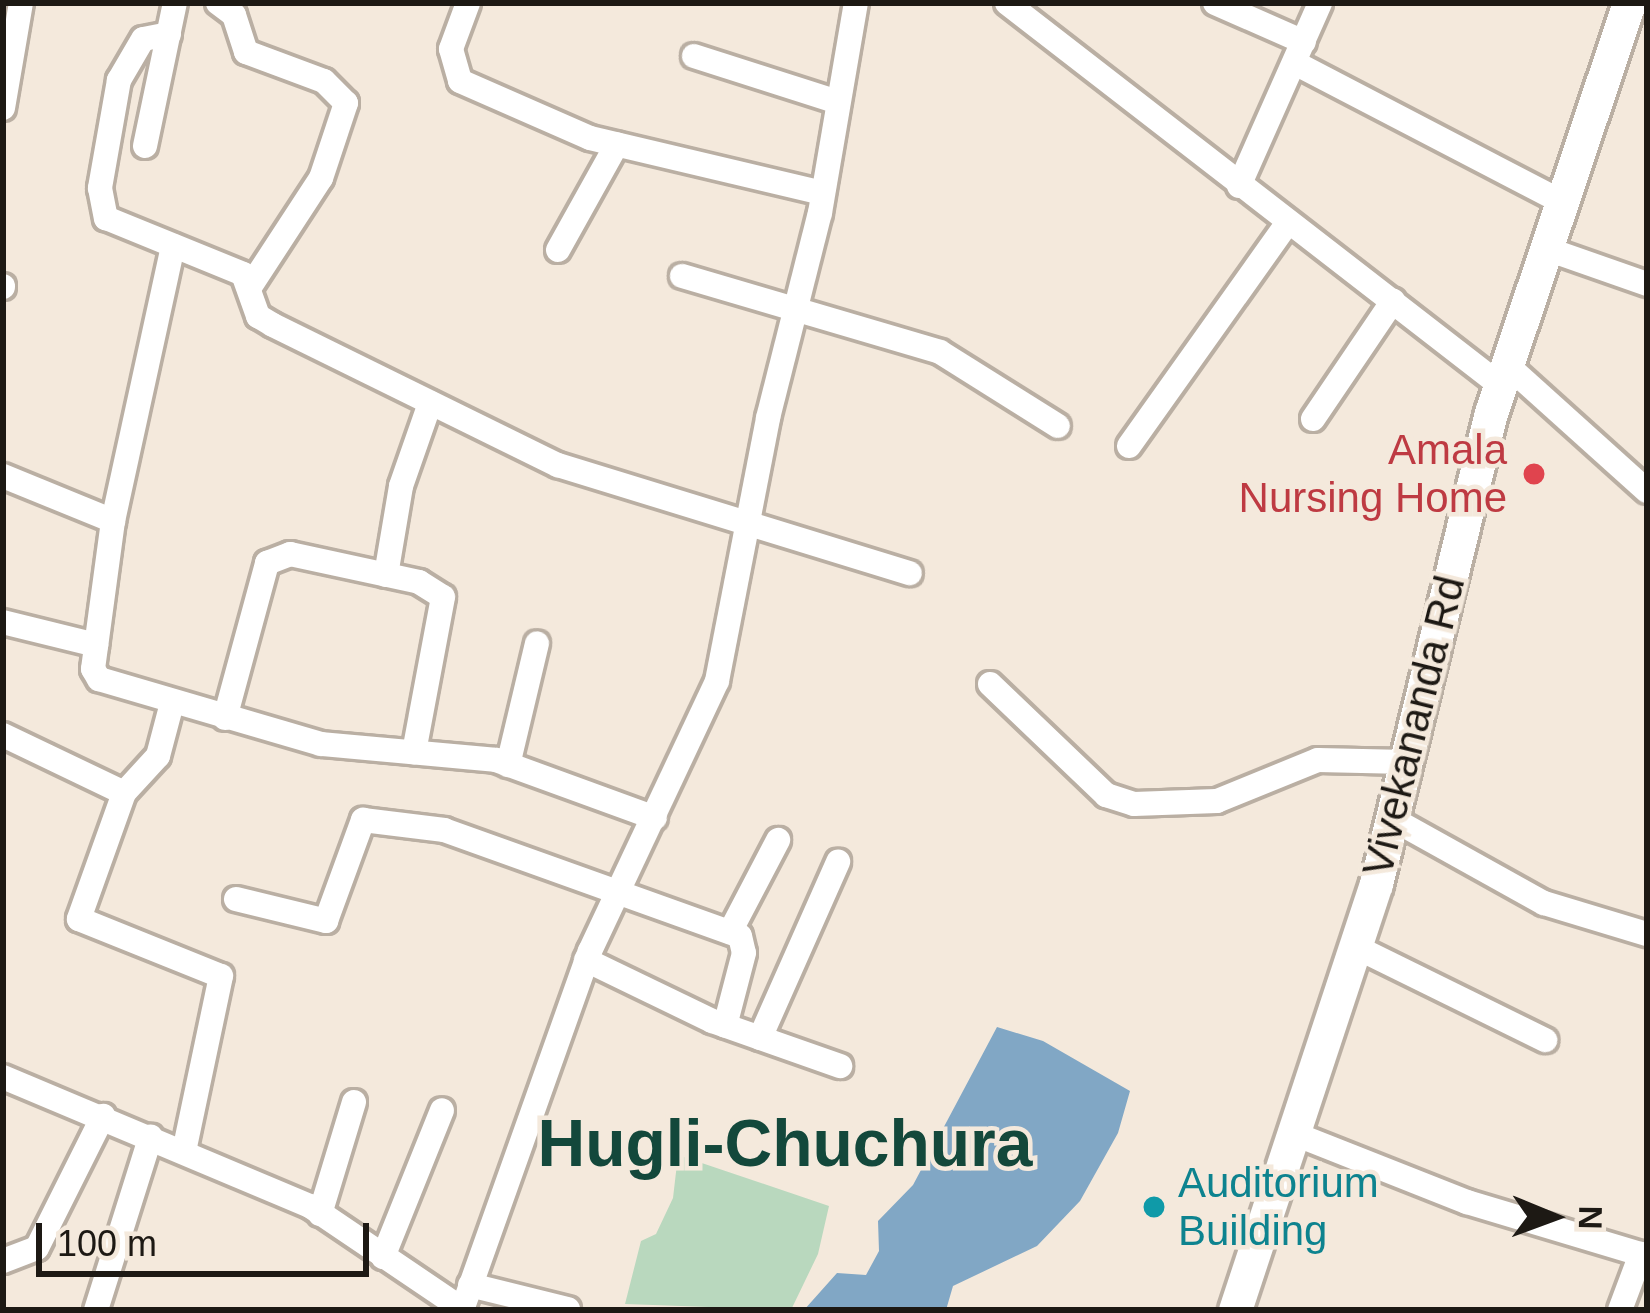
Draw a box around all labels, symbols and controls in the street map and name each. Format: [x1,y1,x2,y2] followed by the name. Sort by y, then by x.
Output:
[1239,425,1507,524] place label: Amala Nursing Home
[1518,458,1550,490] marker: Amala Nursing Home
[1352,571,1476,881] street label: Vivekananda Rd
[538,1104,1032,1184] district label: Hugli-Chuchura
[1494,1157,1614,1277] north arrow
[1178,1158,1379,1256] place label: Auditorium Building
[1141,1194,1167,1220] marker: Auditorium Building
[42,1199,375,1273] scale bar
[1572,1205,1609,1230] text: N
[57,1223,157,1264] text: 100 m

